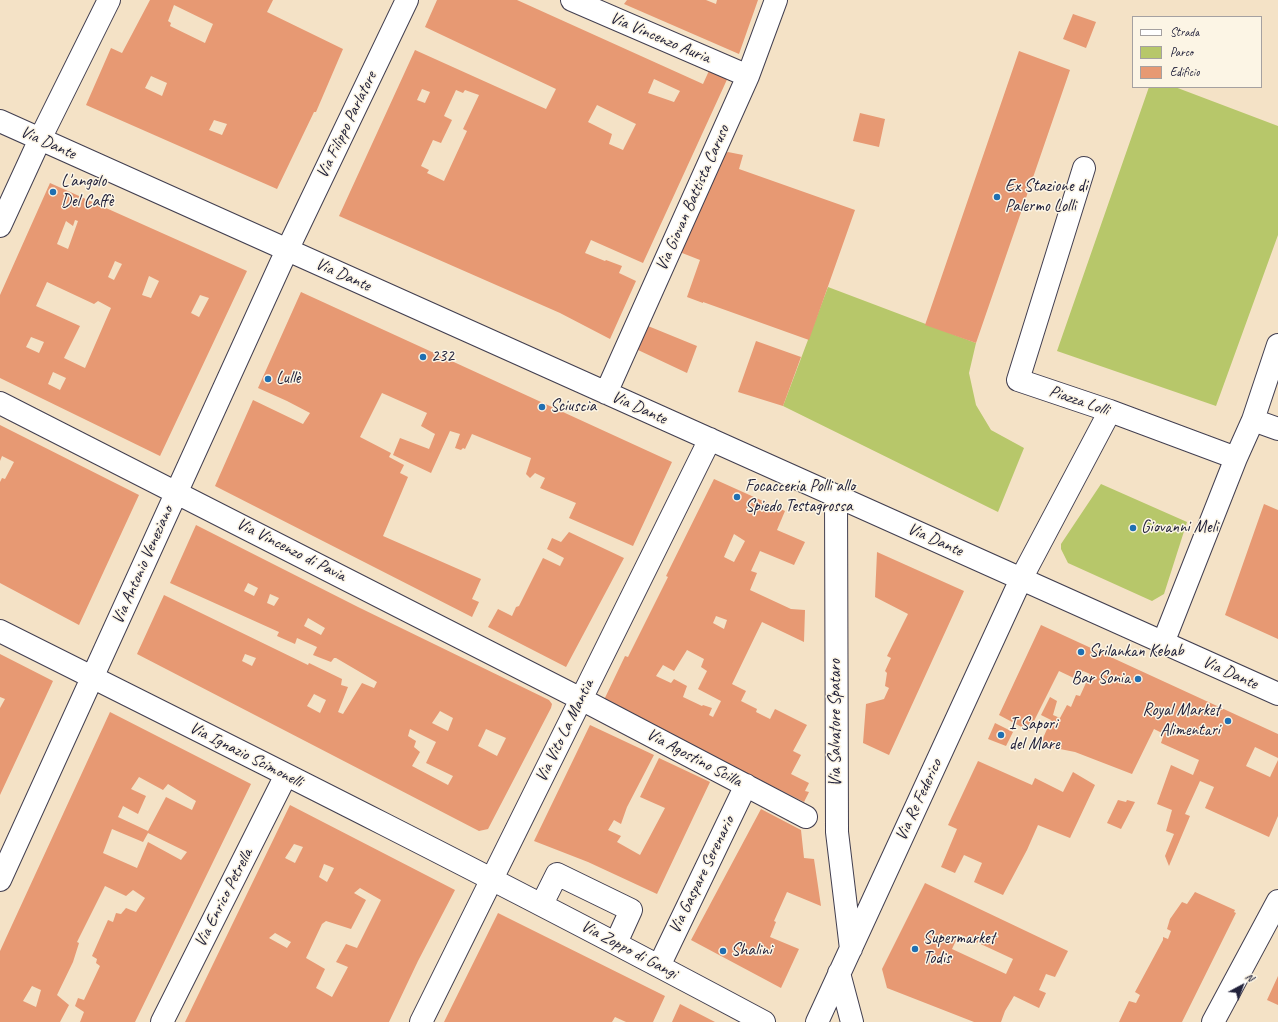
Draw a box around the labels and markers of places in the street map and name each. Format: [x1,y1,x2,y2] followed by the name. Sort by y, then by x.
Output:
[61,172,113,212] place label: L'angolo Del Caffè
[1005,177,1087,217] place label: Ex Stazione di Palermo Lolli
[48,187,58,197] marker: L'angolo Del Caffè
[992,192,1002,202] marker: Ex Stazione di Palermo Lolli
[431,347,454,367] place label: 232
[418,352,428,362] marker: 232
[276,369,300,389] place label: Lullè
[263,374,273,384] marker: Lullè
[550,397,596,417] place label: Sciuscia
[537,402,547,412] marker: Sciuscia
[745,477,855,517] place label: Focacceria Polli allo Spiedo Testagrossa
[732,492,742,502] marker: Focacceria Polli allo Spiedo Testagrossa
[1141,518,1218,538] place label: Giovanni Meli
[1128,523,1138,533] marker: Giovanni Meli
[1089,642,1184,662] place label: Srilankan Kebab
[1076,647,1086,657] marker: Srilankan Kebab
[1072,669,1130,689] place label: Bar Sonia
[1133,674,1143,684] marker: Bar Sonia
[1142,701,1220,741] place label: Royal Market Alimentari
[1009,715,1060,755] place label: I Sapori del Mare
[1223,716,1233,726] marker: Royal Market Alimentari
[996,730,1006,740] marker: I Sapori del Mare
[923,929,995,969] place label: Supermarket Todis
[731,941,772,961] place label: Shalini
[910,944,920,954] marker: Supermarket Todis
[718,946,728,956] marker: Shalini

